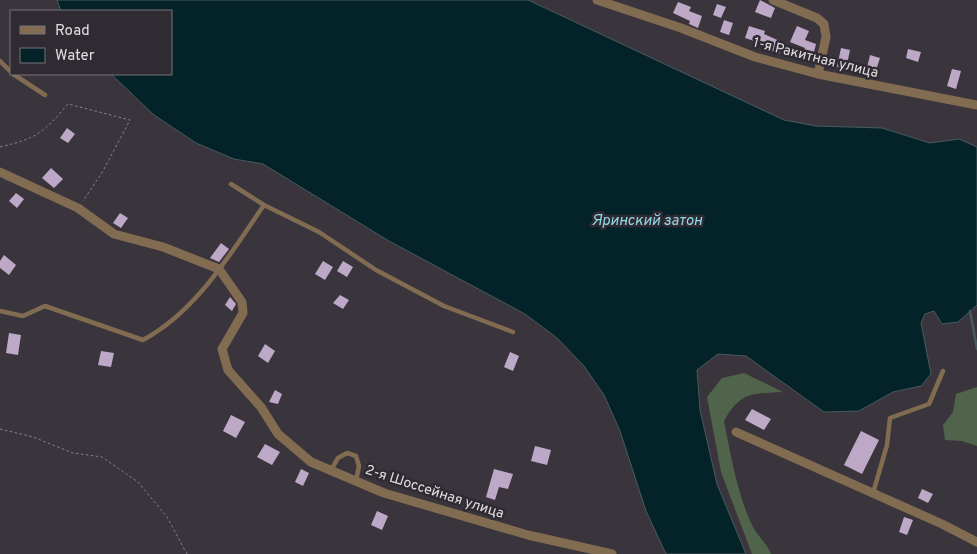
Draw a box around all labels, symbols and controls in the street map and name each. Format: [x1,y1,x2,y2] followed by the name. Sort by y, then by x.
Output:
[10,10,172,75] legend
[55,22,90,41] text: Road
[751,35,880,82] street label: 1-я Ракитная улица
[55,47,95,66] text: Water
[592,212,702,231] water label: Яринский затон
[363,462,506,523] street label: 2-я Шоссейная улица

